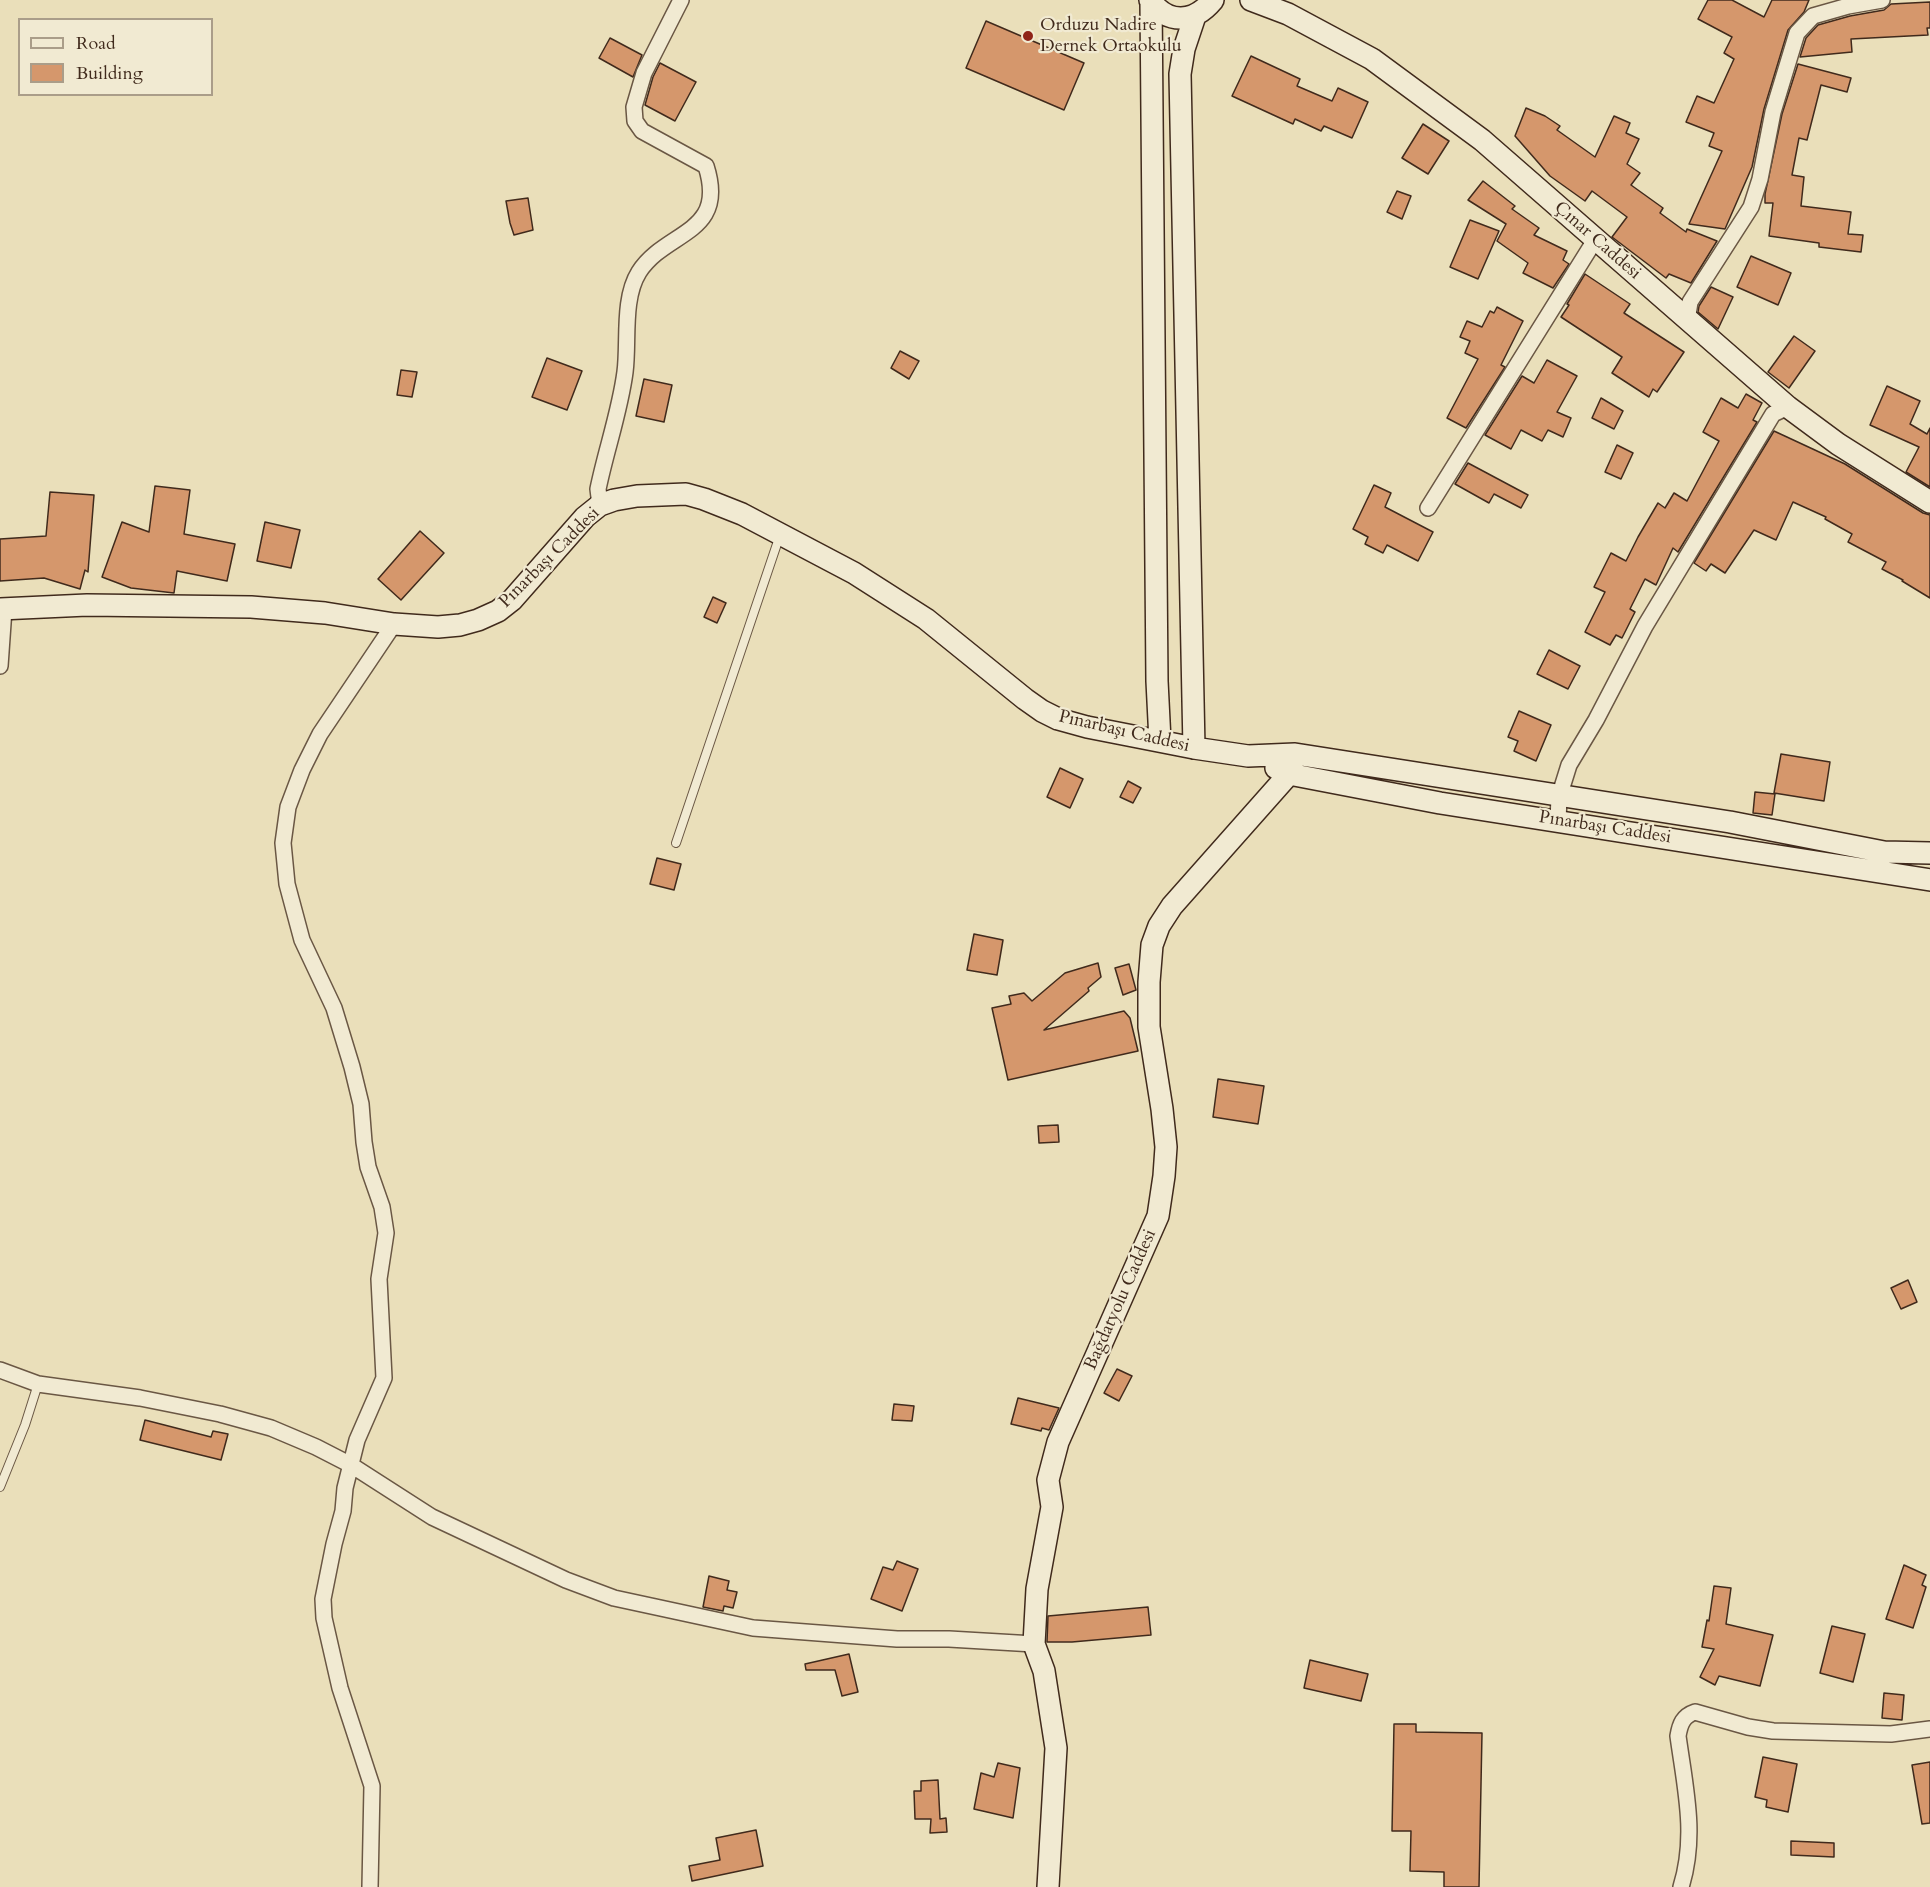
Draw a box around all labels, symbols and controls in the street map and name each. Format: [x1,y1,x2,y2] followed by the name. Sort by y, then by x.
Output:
[1040,15,1182,57] place label: Orduzu Nadire Dernek Ortaokulu
[18,18,213,96] legend
[1021,29,1035,43] marker: Orduzu Nadire Dernek Ortaokulu
[76,31,116,56] text: Road
[76,61,143,86] text: Building
[1549,197,1645,285] street label: Çınar Caddesi
[495,503,605,613] street label: Pınarbaşı Caddesi
[1056,706,1192,758] street label: Pınarbaşı Caddesi
[1537,807,1673,849] street label: Pınarbaşı Caddesi
[1080,1226,1162,1374] street label: Bağdatyolu Caddesi

